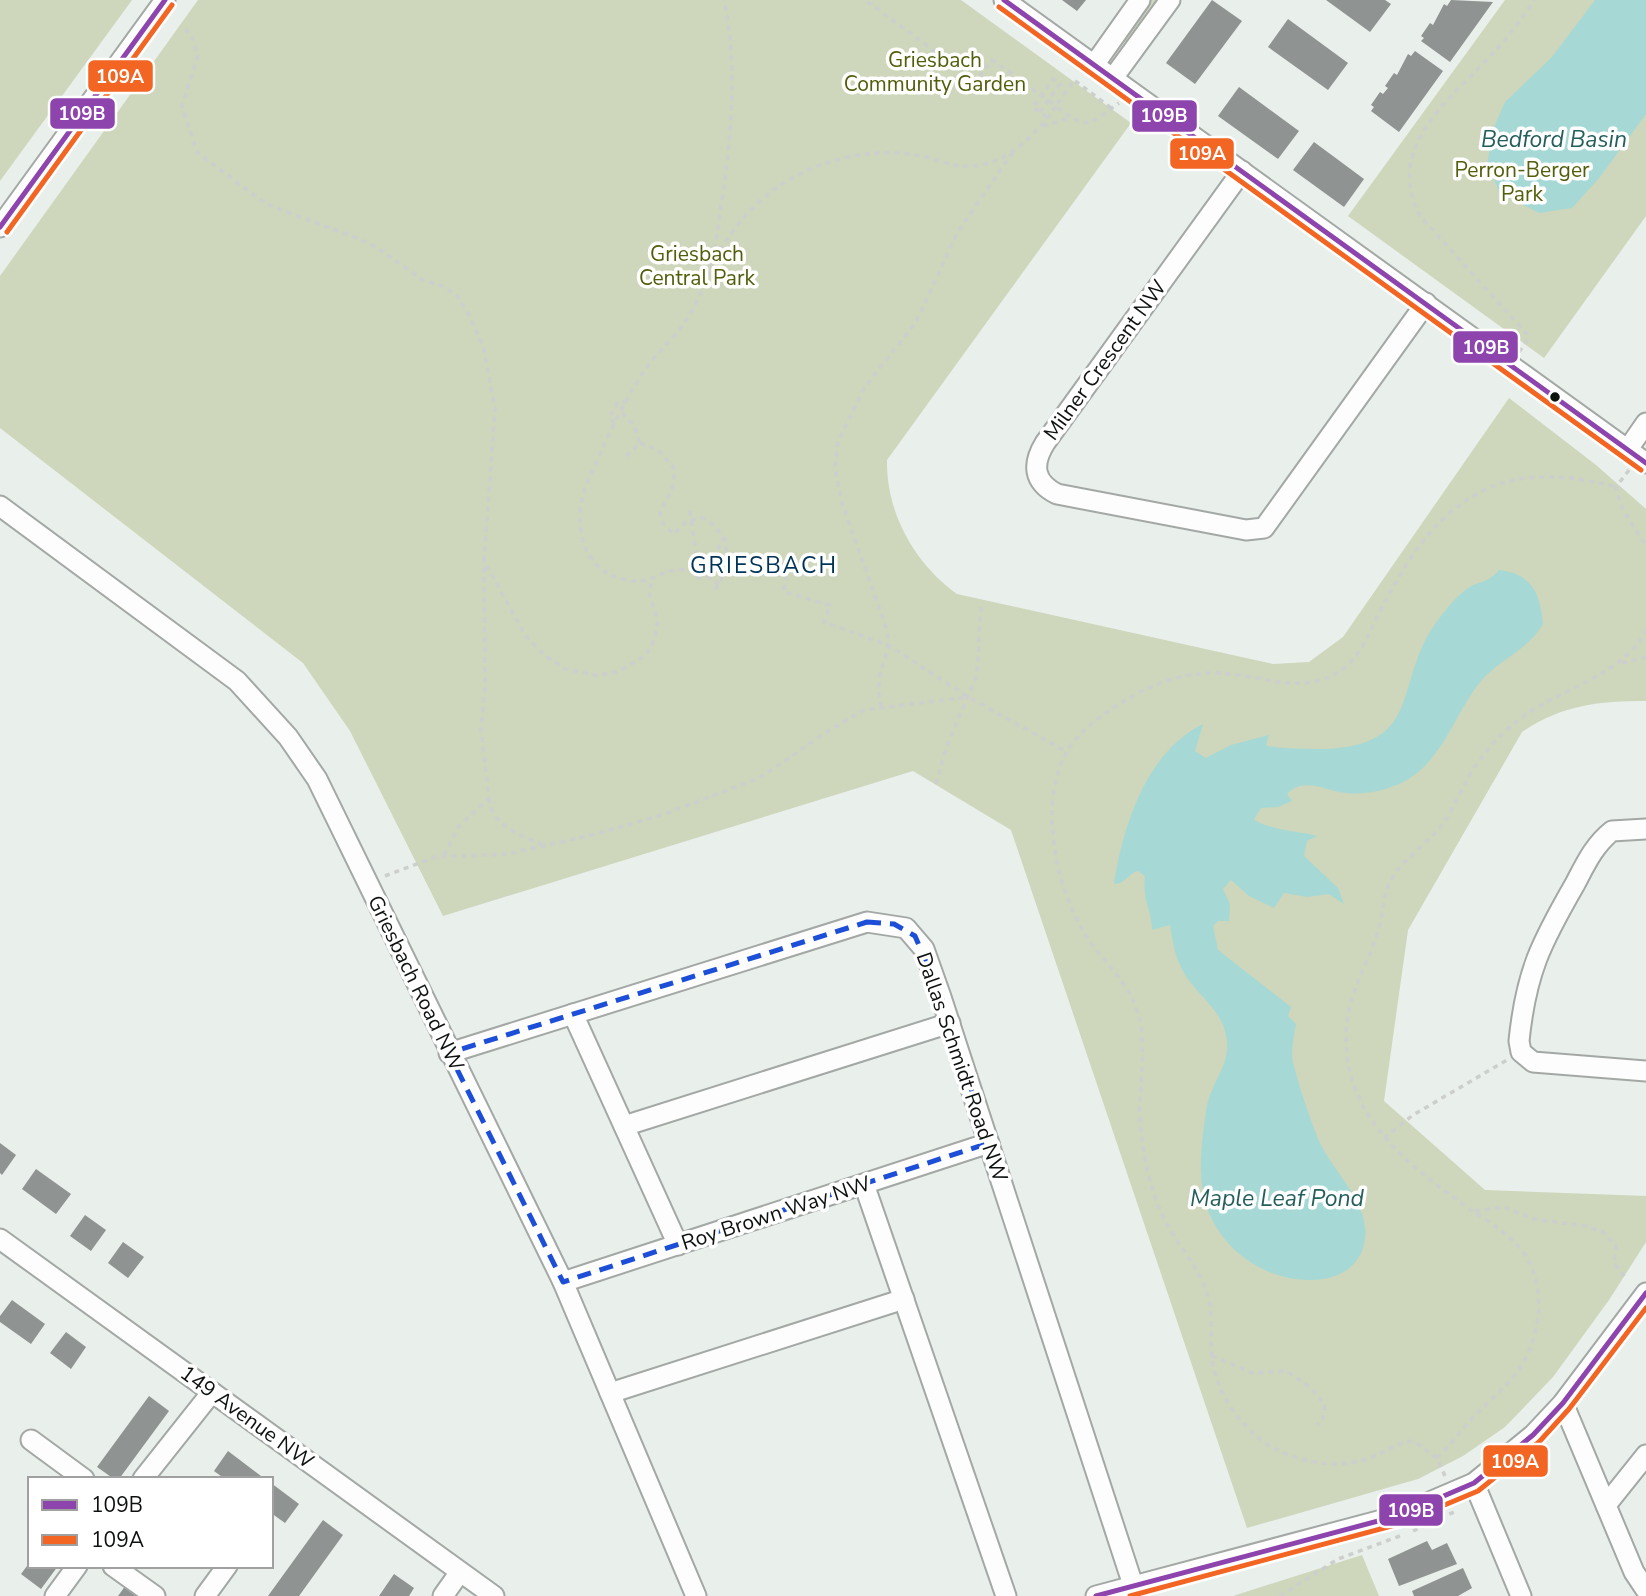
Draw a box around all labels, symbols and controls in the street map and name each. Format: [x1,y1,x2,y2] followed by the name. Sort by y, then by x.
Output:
[844,46,1026,98] park label: Griesbach Community Garden
[87,59,154,93] line badge: 109A
[96,64,145,90] text: 109A
[49,97,116,130] line badge: 109B
[1131,99,1198,133] line badge: 109B
[58,101,106,127] text: 109B
[1140,103,1188,129] text: 109B
[1481,124,1627,155] water label: Bedford Basin
[1169,137,1235,170] line badge: 109A
[1178,141,1227,167] text: 109A
[1454,156,1590,208] park label: Perron-Berger Park
[639,240,755,292] park label: Griesbach Central Park
[1037,274,1173,446] street label: Milner Crescent NW
[1452,330,1519,364] line badge: 109B
[1462,335,1510,361] text: 109B
[1548,390,1562,404] unlabelled marker
[690,550,838,581] district label: GRIESBACH
[361,890,471,1076] street label: Griesbach Road NW
[910,948,1014,1186] street label: Dallas Schmidt Road NW
[678,1169,874,1257] street label: Roy Brown Way NW
[1190,1183,1364,1214] water label: Maple Leaf Pond
[175,1359,319,1475] street label: 149 Avenue NW
[1482,1444,1549,1478] line badge: 109A
[1491,1449,1540,1475] text: 109A
[28,1477,273,1568] legend
[91,1491,143,1519] text: 109B
[1378,1493,1444,1527] line badge: 109B
[1387,1498,1435,1524] text: 109B
[91,1526,144,1554] text: 109A

